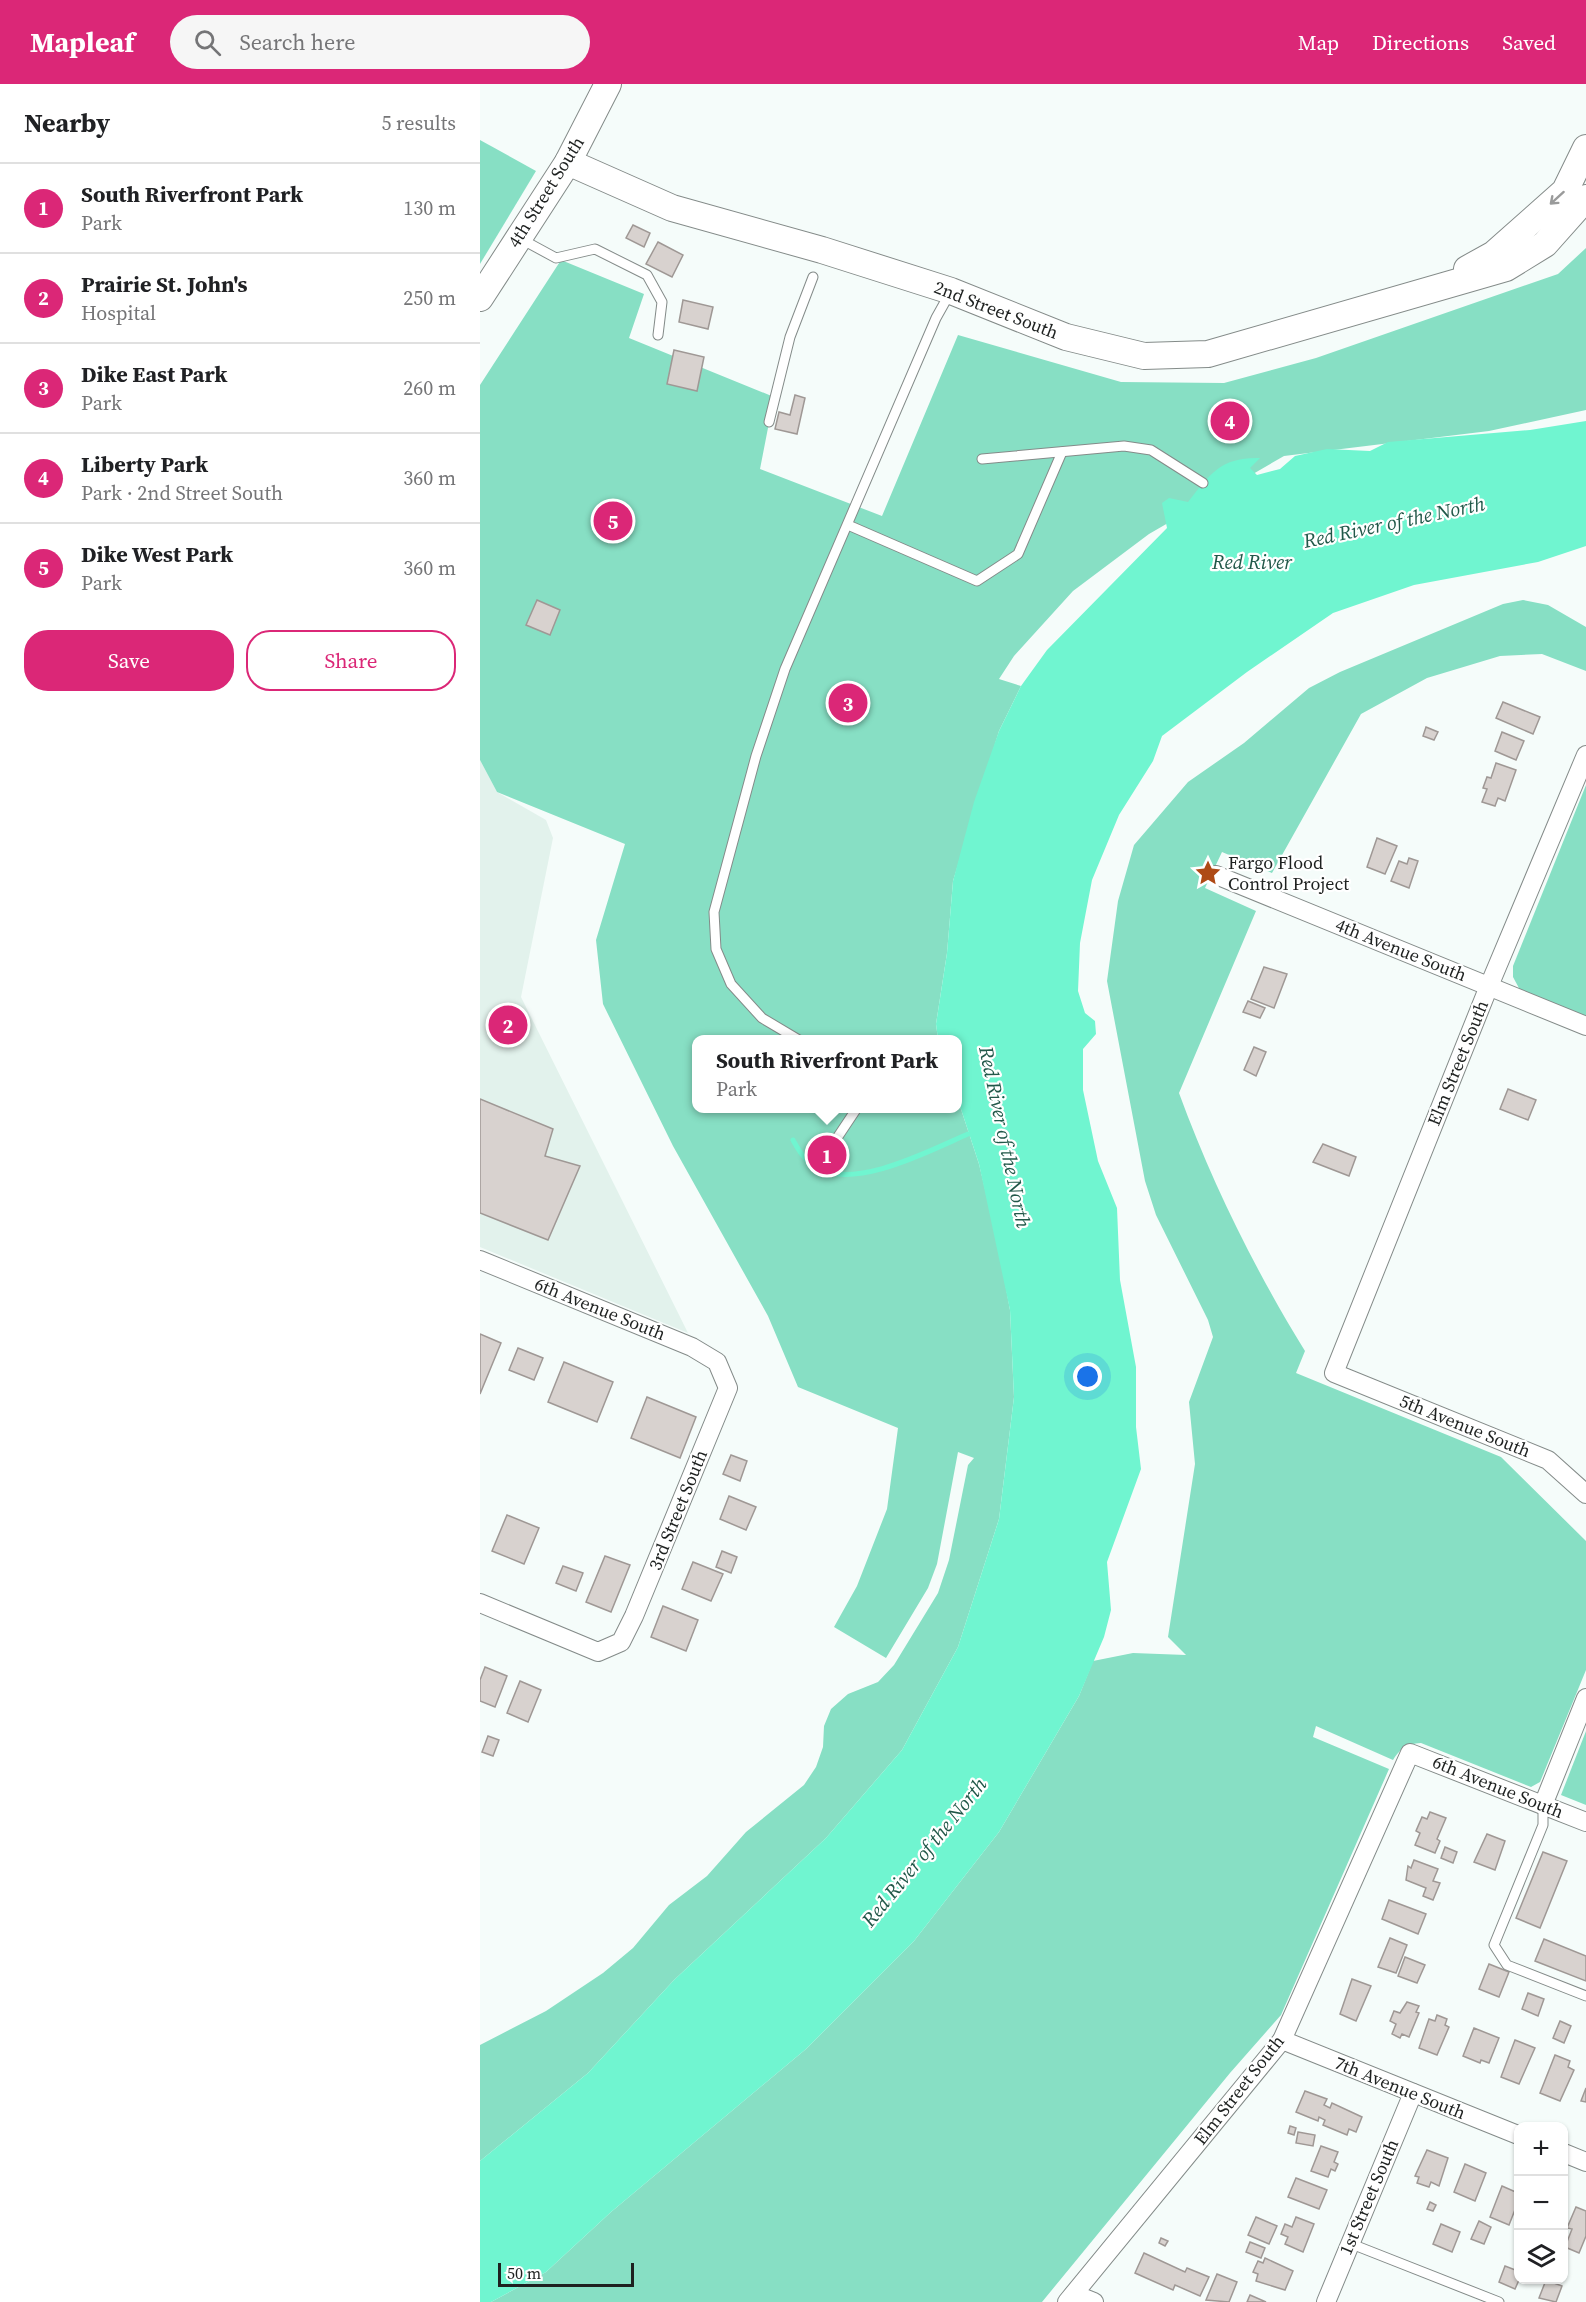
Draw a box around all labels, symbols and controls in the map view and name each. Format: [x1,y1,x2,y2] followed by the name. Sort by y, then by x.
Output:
[170,15,590,69] search box
[30,23,134,61] text: Mapleaf
[191,26,224,59] icon: search
[239,27,355,57] text: Search here
[1298,28,1339,57] text: Map
[1372,28,1469,57] text: Directions
[1502,28,1556,57] text: Saved
[24,105,110,141] text: Nearby
[381,109,456,137] text: 5 results
[501,131,590,252] street label: 4th Street South
[81,179,303,209] text: South Riverfront Park
[1550,191,1565,205] one-way arrow
[38,194,49,222] text: 1
[403,194,456,222] text: 130 m
[81,209,122,237] text: Park
[81,269,247,299] text: Prairie St. John's
[930,274,1062,345] street label: 2nd Street South
[38,284,49,312] text: 2
[403,284,456,312] text: 250 m
[81,299,156,327] text: Hospital
[81,359,227,389] text: Dike East Park
[38,374,49,402] text: 3
[403,374,456,402] text: 260 m
[81,389,122,417] text: Park
[1210,398,1250,444] pin: 4
[81,449,208,479] text: Liberty Park
[38,464,49,492] text: 4
[403,464,456,492] text: 360 m
[81,479,283,507] text: Park · 2nd Street South
[1300,489,1487,555] water label: Red River of the North
[594,498,632,544] pin: 5
[81,539,233,569] text: Dike West Park
[1211,548,1293,576] water label: Red River
[38,554,49,582] text: 5
[403,554,456,582] text: 360 m
[81,569,122,597] text: Park
[24,630,234,691] button: Save
[246,630,456,691] button: Share
[828,680,868,726] pin: 3
[1228,850,1349,896] place label: Fargo Flood Control Project
[1193,858,1223,888] place icon: Fargo Flood Control Project
[1332,912,1471,987] street label: 4th Avenue South
[1421,996,1494,1129] street label: Elm Street South
[489,1002,528,1048] pin: 2
[692,1035,962,1113] popup
[972,1043,1038,1230] water label: Red River of the North
[716,1045,938,1075] text: South Riverfront Park
[716,1075,757,1103] text: Park
[808,1132,846,1178] pin: 1
[531,1271,670,1346] street label: 6th Avenue South
[1073,1362,1102,1391] your location
[1396,1388,1535,1463] street label: 5th Avenue South
[642,1446,713,1574] street label: 3rd Street South
[1429,1749,1568,1824] street label: 6th Avenue South
[854,1771,993,1933] water label: Red River of the North
[1188,2029,1290,2150] street label: Elm Street South
[1331,2050,1470,2125] street label: 7th Avenue South
[1514,2122,1568,2284] map controls
[1514,2122,1568,2176] button: +
[1333,2135,1404,2259] street label: 1st Street South
[1514,2176,1568,2230] button: −
[1514,2230,1568,2284] button: layers
[498,2260,634,2288] scale bar
[507,2262,541,2284] text: 50 m

